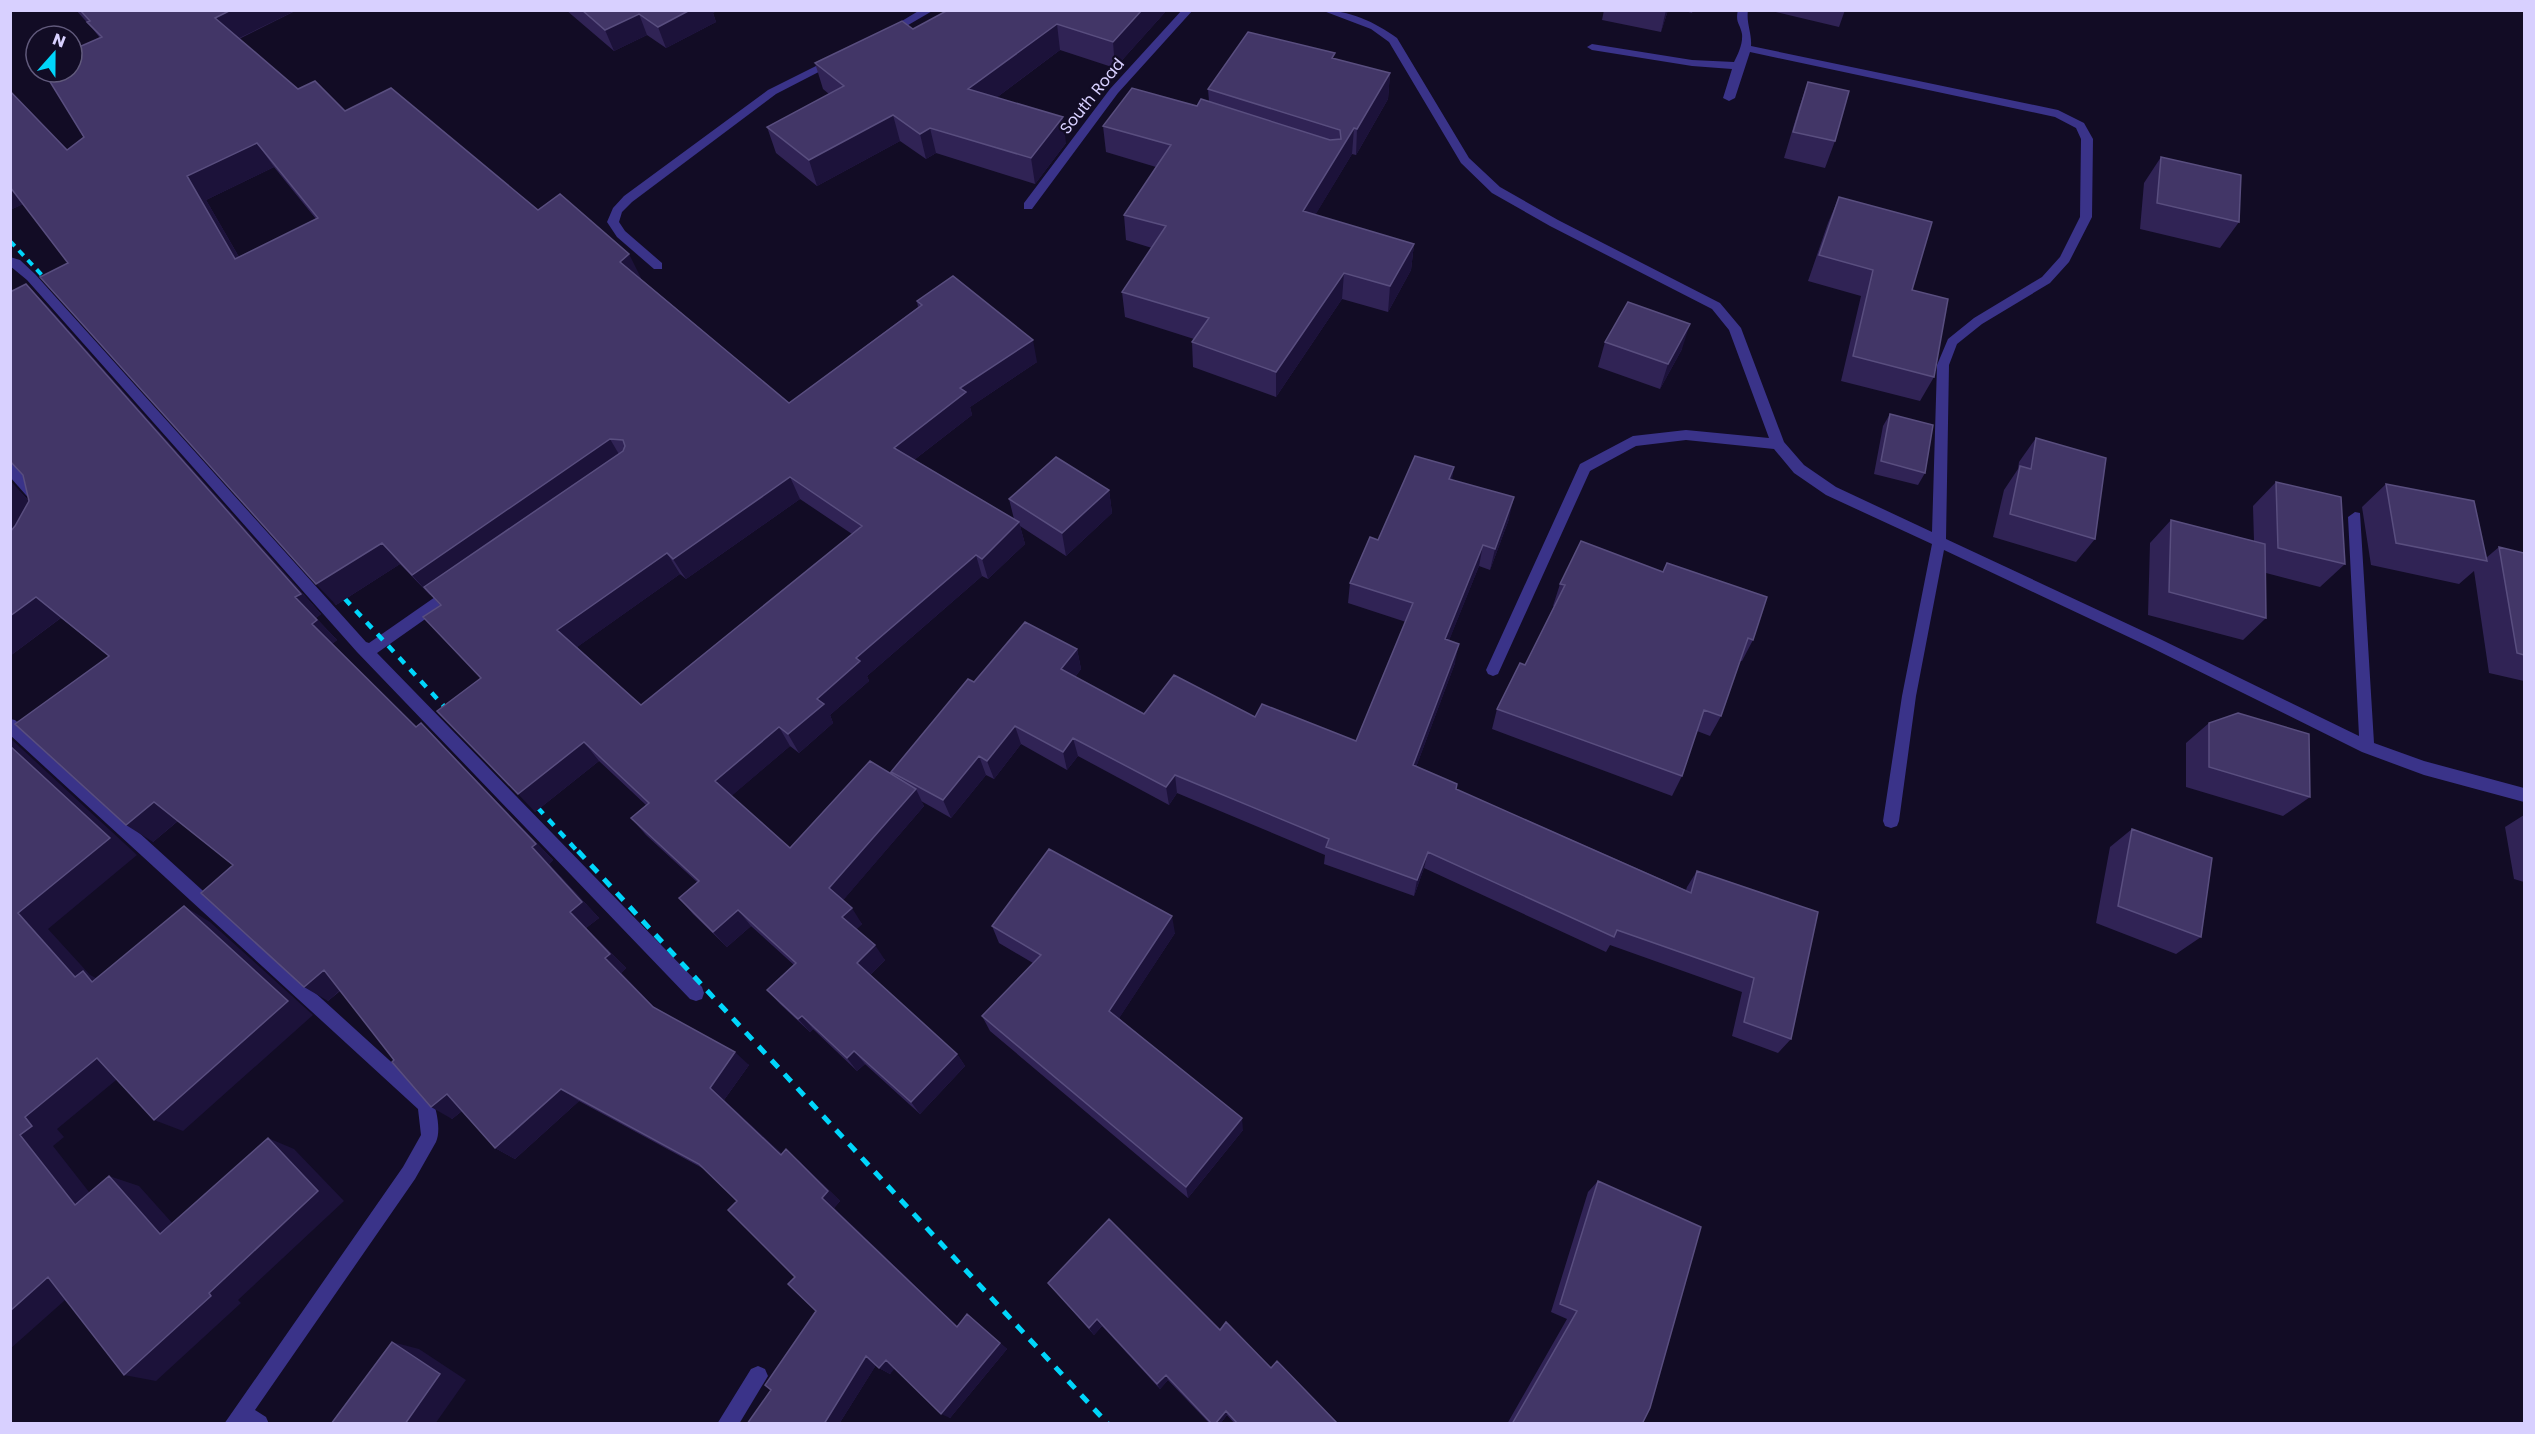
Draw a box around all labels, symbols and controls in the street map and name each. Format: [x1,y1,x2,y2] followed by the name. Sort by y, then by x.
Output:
[24,24,84,84] north arrow
[49,28,69,53] text: N
[1054,53,1130,139] street label: South Road

